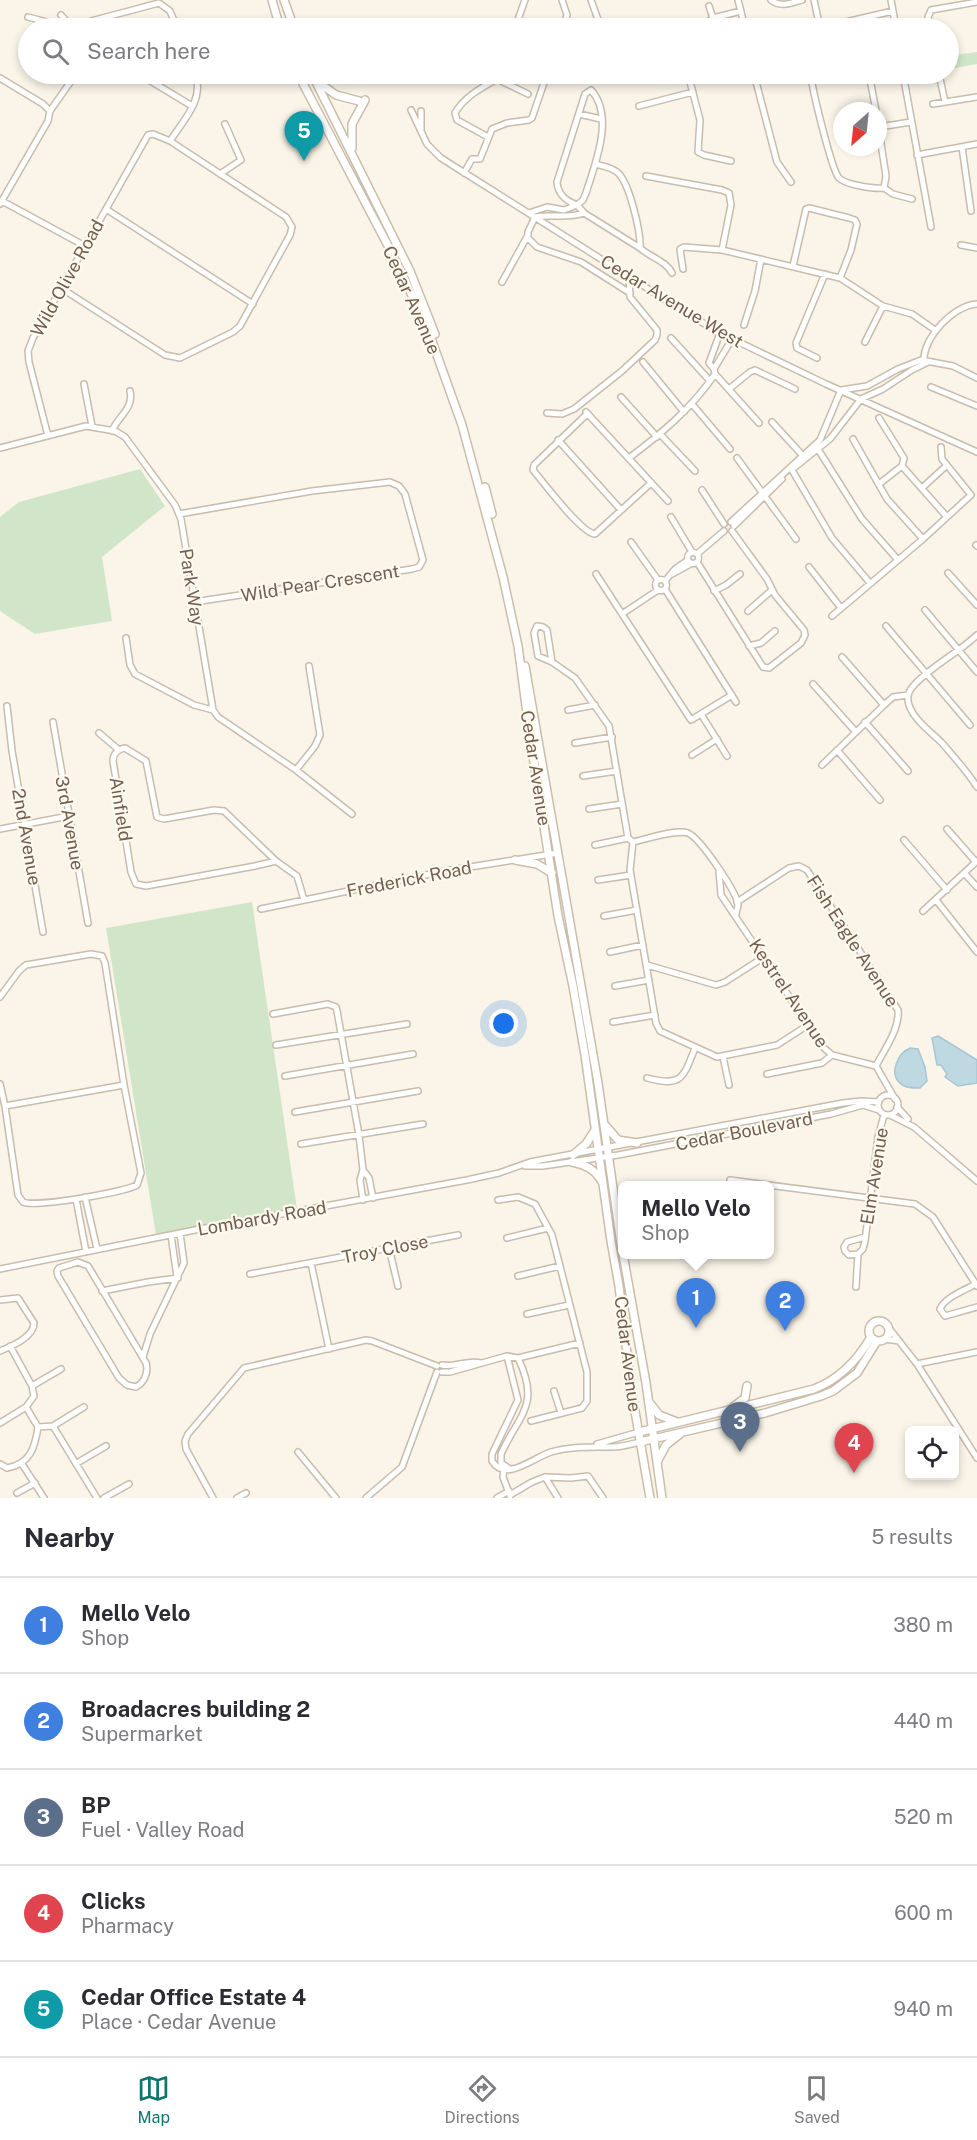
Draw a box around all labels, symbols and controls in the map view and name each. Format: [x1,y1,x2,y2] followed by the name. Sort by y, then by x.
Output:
[18,18,959,84] search box
[39,35,72,68] icon: search
[87,38,211,64] text: Search here
[833,102,887,156] north arrow
[284,112,324,161] pin: 5
[26,216,108,340] street label: Wild Olive Road
[379,243,445,357] street label: Cedar Avenue
[597,250,747,352] street label: Cedar Avenue West
[176,547,209,628] street label: Park Way
[239,560,401,606] street label: Wild Pear Crescent
[517,709,555,827] street label: Cedar Avenue
[51,774,89,872] street label: 3rd Avenue
[106,775,136,843] street label: Ainfield
[8,787,46,887] street label: 2nd Avenue
[345,857,473,901] street label: Frederick Road
[803,871,903,1011] street label: Fish Eagle Avenue
[745,935,833,1051] street label: Kestrel Avenue
[489,1009,518,1038] your location
[674,1107,814,1155] street label: Cedar Boulevard
[856,1126,892,1226] street label: Elm Avenue
[618,1181,774,1259] popup
[641,1195,751,1221] text: Mello Velo
[196,1196,328,1240] street label: Lombardy Road
[641,1221,689,1245] text: Shop
[340,1230,430,1268] street label: Troy Close
[676,1278,716,1328] pin: 1
[766,1282,804,1331] pin: 2
[610,1295,646,1413] street label: Cedar Avenue
[720,1402,760,1452] pin: 3
[834,1424,874,1473] pin: 4
[905,1426,959,1480] map controls
[905,1426,959,1480] button: locate
[24,1522,114,1553] text: Nearby
[871,1525,953,1549] text: 5 results
[81,1600,190,1626] text: Mello Velo
[39,1613,48,1637] text: 1
[893,1613,953,1637] text: 380 m
[81,1626,129,1650] text: Shop
[81,1696,310,1722] text: Broadacres building 2
[37,1709,50,1733] text: 2
[893,1709,953,1733] text: 440 m
[81,1722,203,1746] text: Supermarket
[81,1792,111,1818] text: BP
[37,1805,50,1829] text: 3
[894,1805,953,1829] text: 520 m
[81,1818,244,1842] text: Fuel · Valley Road
[81,1888,146,1914] text: Clicks
[37,1901,50,1925] text: 4
[894,1901,953,1925] text: 600 m
[81,1914,174,1938] text: Pharmacy
[81,1984,306,2010] text: Cedar Office Estate 4
[37,1997,50,2021] text: 5
[894,1997,953,2021] text: 940 m
[81,2010,276,2034] text: Place · Cedar Avenue
[137,2072,170,2127] tab: Map
[445,2072,520,2127] tab: Directions
[794,2072,840,2127] tab: Saved

